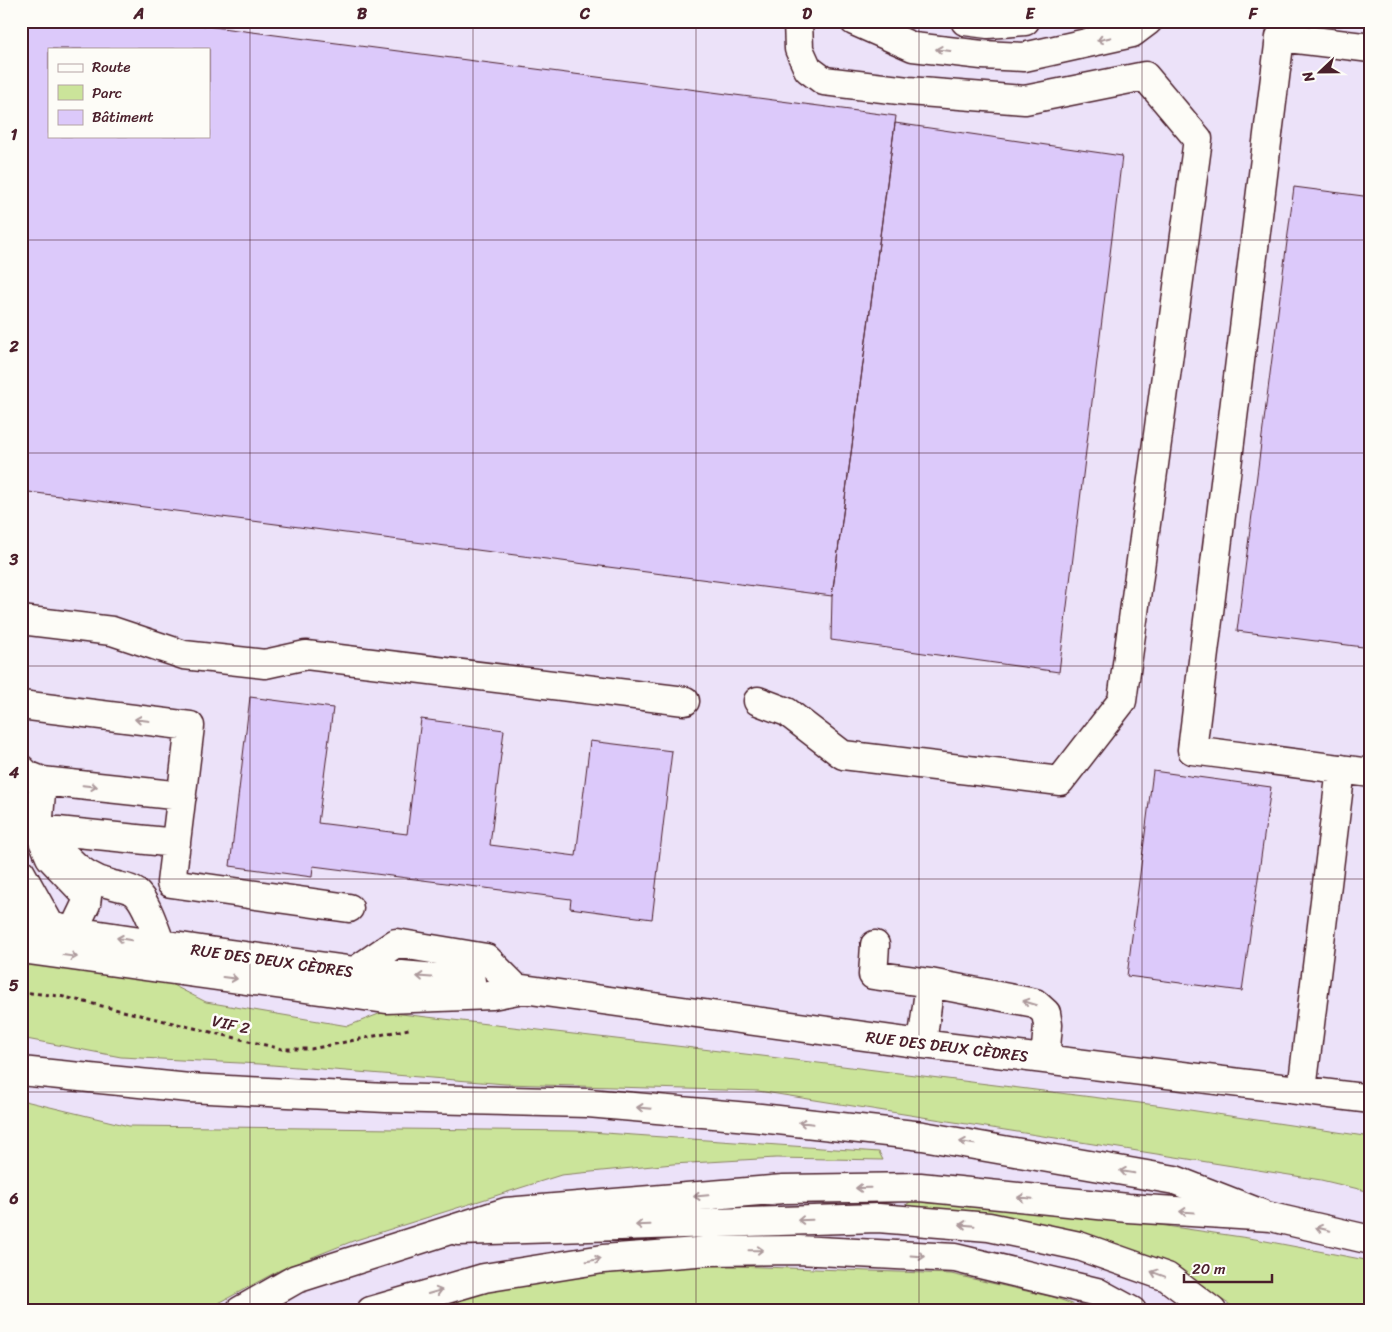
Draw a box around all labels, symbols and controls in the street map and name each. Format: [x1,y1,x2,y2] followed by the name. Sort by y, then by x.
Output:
[133,0,144,28] text: A
[357,0,368,28] text: B
[579,0,591,28] text: C
[802,0,812,28] text: D
[1026,0,1036,28] text: E
[1248,0,1259,28] text: F
[1096,35,1112,44] one-way arrow
[936,45,952,55] one-way arrow
[48,48,210,138] legend
[1294,48,1344,98] north arrow
[92,54,131,80] text: Route
[1295,67,1322,87] text: N
[92,80,122,106] text: Parc
[92,104,154,130] text: Bâtiment
[11,120,18,149] text: 1
[8,332,19,361] text: 2
[9,545,19,574] text: 3
[134,715,150,725] one-way arrow
[8,758,19,787] text: 4
[82,782,98,791] one-way arrow
[116,933,132,943] one-way arrow
[189,935,355,986] street label: RUE DES DEUX CÈDRES
[61,951,77,961] one-way arrow
[9,971,19,1000] text: 5
[416,972,432,982] one-way arrow
[222,973,238,983] one-way arrow
[1022,997,1038,1007] one-way arrow
[209,1006,253,1043] street label: VIF 2
[864,1022,1030,1071] street label: RUE DES DEUX CÈDRES
[636,1103,652,1113] one-way arrow
[798,1118,814,1128] one-way arrow
[959,1138,975,1148] one-way arrow
[1119,1166,1135,1176] one-way arrow
[856,1183,872,1193] one-way arrow
[8,1184,19,1213] text: 6
[693,1191,709,1201] one-way arrow
[1018,1193,1034,1203] one-way arrow
[1179,1208,1195,1217] one-way arrow
[797,1215,814,1225] one-way arrow
[635,1220,651,1230] one-way arrow
[959,1220,975,1230] one-way arrow
[1316,1224,1332,1233] one-way arrow
[748,1245,764,1255] one-way arrow
[910,1251,926,1260] one-way arrow
[1184,1252,1272,1284] scale bar
[585,1255,601,1265] one-way arrow
[1192,1256,1226,1282] text: 20 m
[1151,1269,1166,1278] one-way arrow
[426,1287,442,1296] one-way arrow

